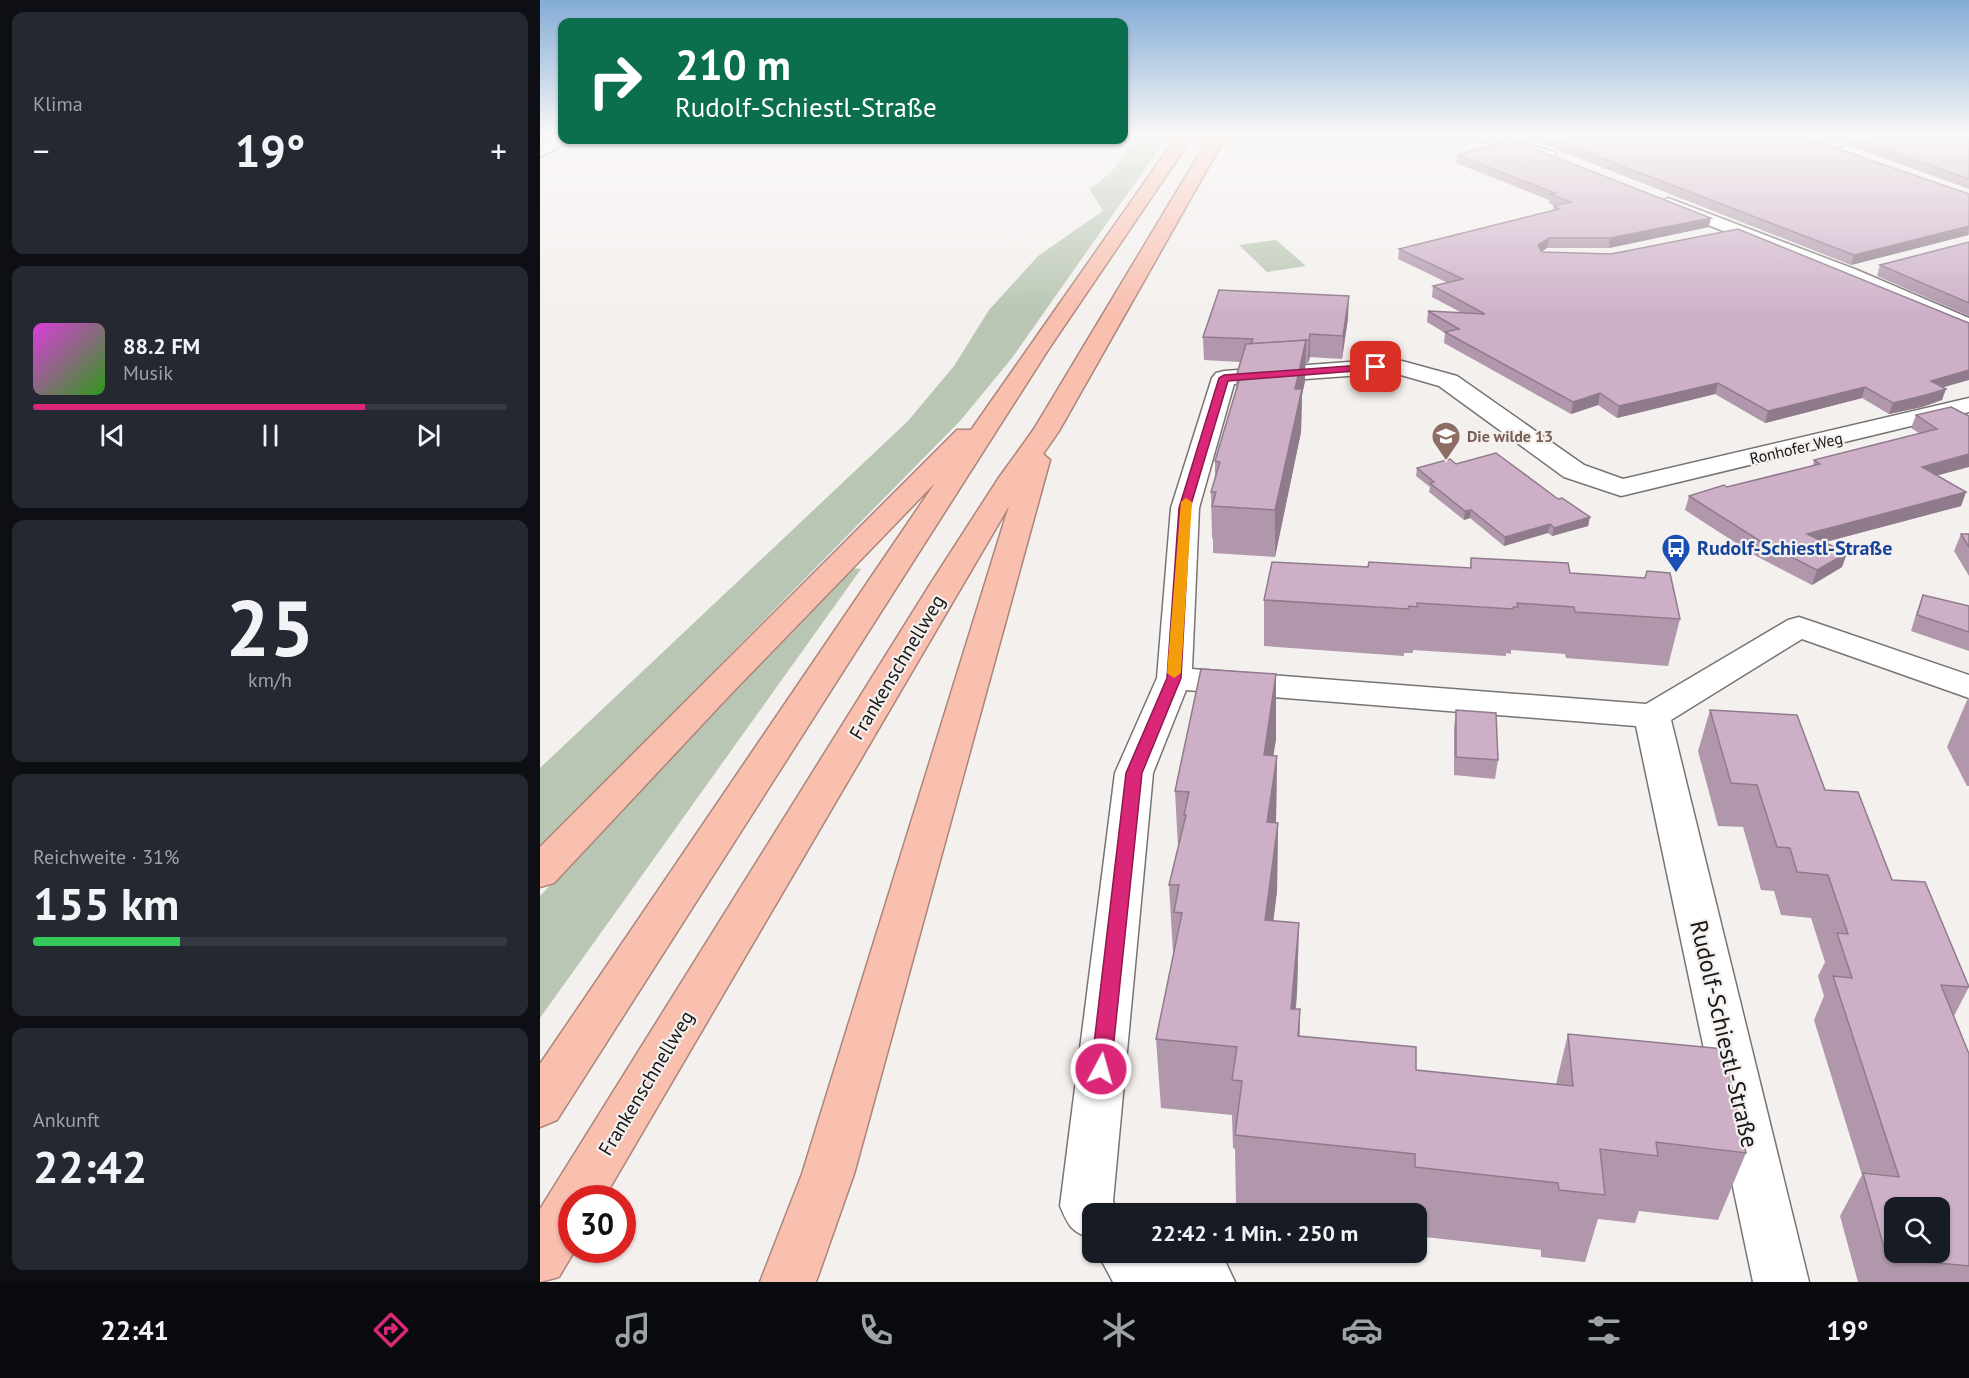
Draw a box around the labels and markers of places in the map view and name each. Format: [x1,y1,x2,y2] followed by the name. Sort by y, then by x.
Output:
[1350,341,1401,392] pin
[1430,420,1462,462] school or university icon: Die wilde 13
[1467,426,1553,446] place label: Die wilde 13
[1660,532,1692,574] bus stop icon: Rudolf-Schiestl-Straße
[1697,535,1892,561] place label: Rudolf-Schiestl-Straße

